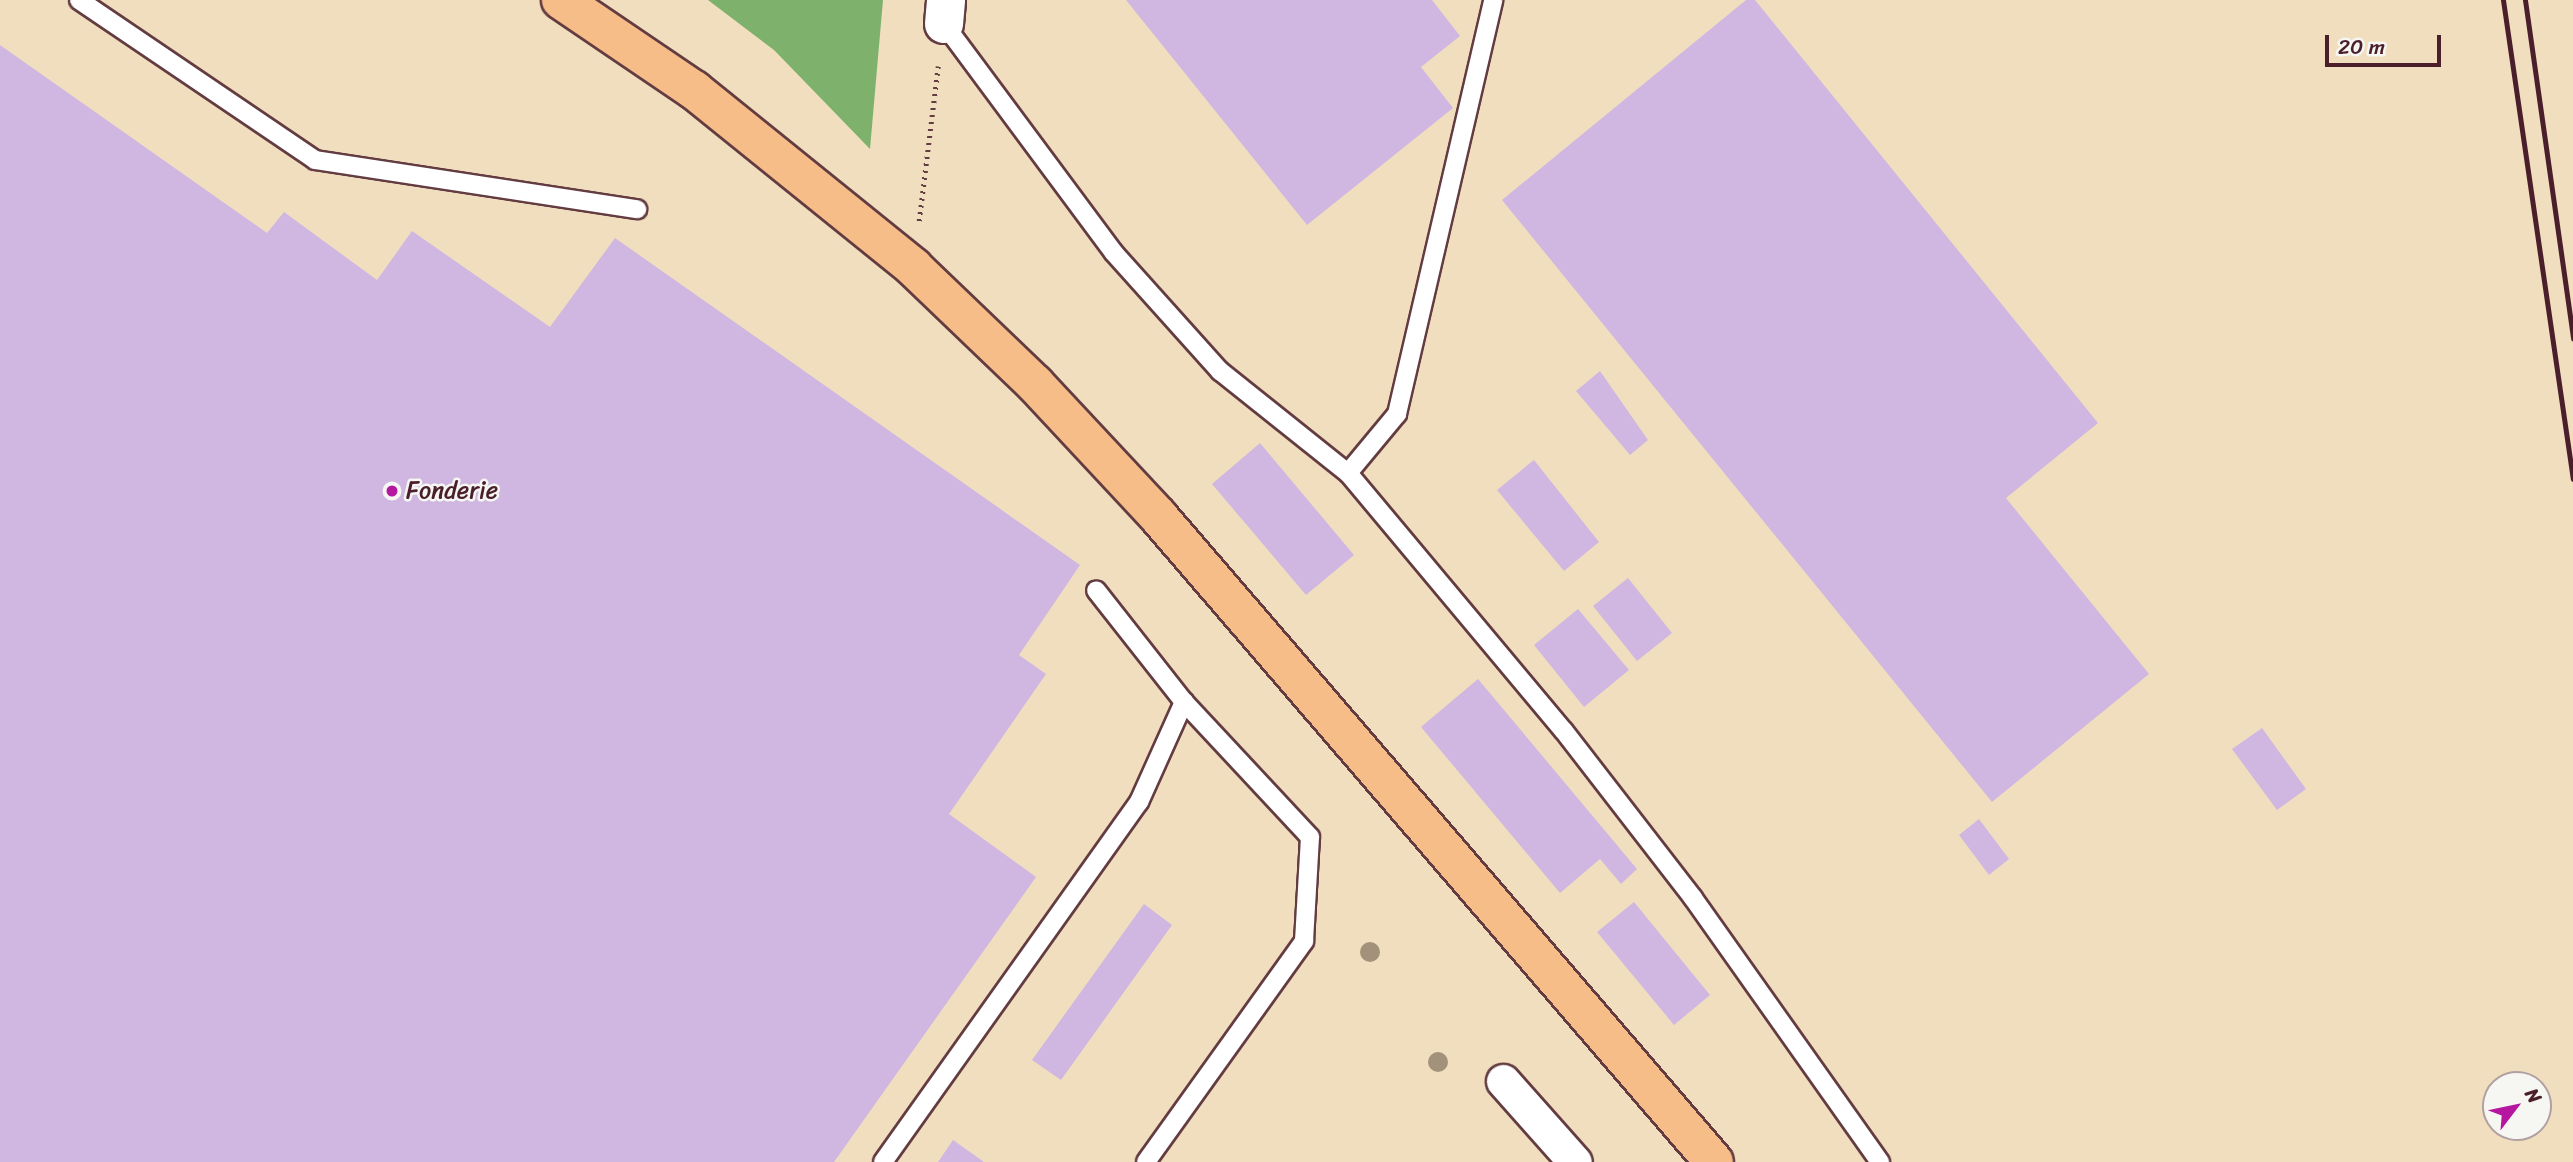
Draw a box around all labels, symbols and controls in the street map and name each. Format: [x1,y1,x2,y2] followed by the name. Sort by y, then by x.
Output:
[2328,21,2444,65] scale bar
[2338,28,2385,66] text: 20 m
[406,477,498,505] place label: Fonderie
[384,483,400,499] marker: Fonderie
[2482,1071,2552,1141] north arrow
[2516,1081,2551,1110] text: N

